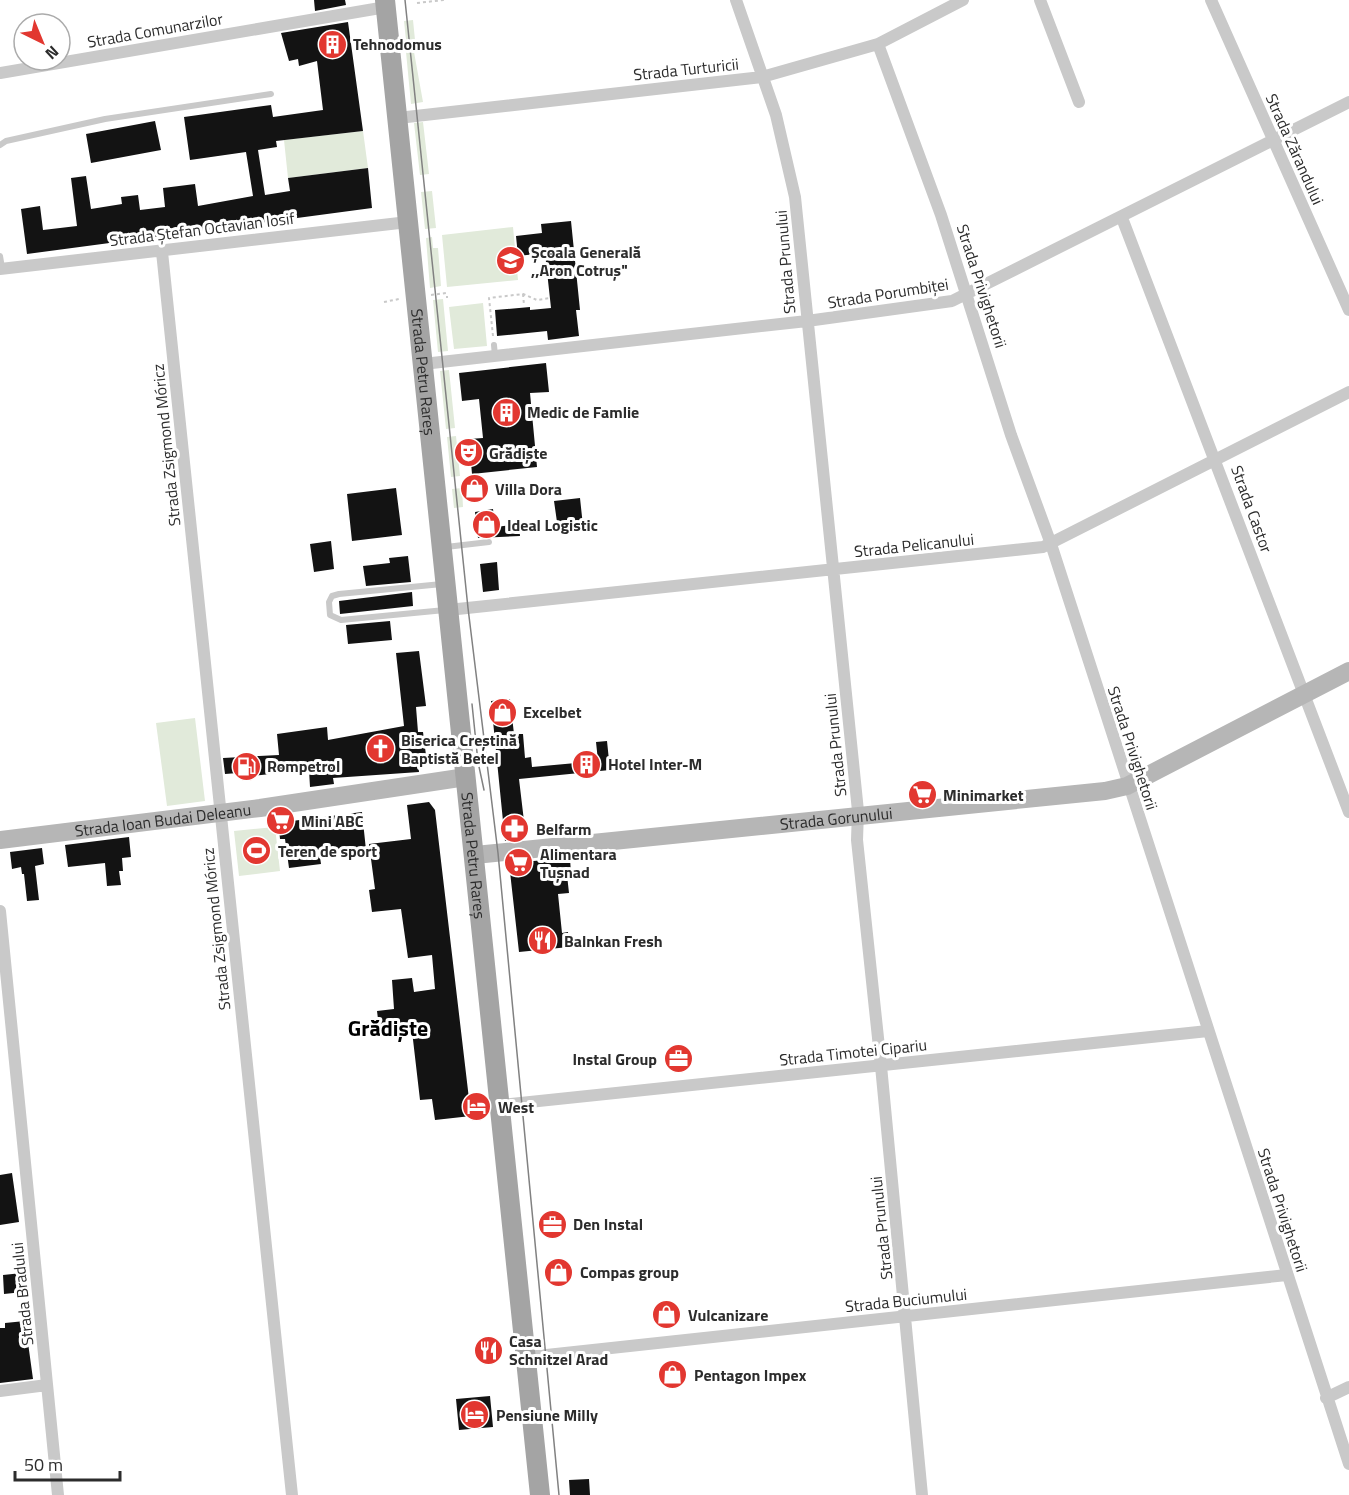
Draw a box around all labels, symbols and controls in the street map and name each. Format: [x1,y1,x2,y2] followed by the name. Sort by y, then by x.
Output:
[85,6,225,54] street label: Strada Comunarzilor
[12,12,72,72] north arrow
[316,28,348,60] building icon: Tehnodomus
[353,32,442,56] place label: Tehnodomus
[40,40,64,66] text: N
[632,52,740,86] street label: Strada Turturicii
[1260,90,1330,208] street label: Strada Zărandului
[108,206,297,252] street label: Strada Ștefan Octavian Iosif
[769,209,801,315] street label: Strada Prunului
[951,221,1013,351] street label: Strada Privighetorii
[531,240,641,282] place label: Școala Generală ,,Aron Cotruș"
[494,245,526,277] school or university icon: Școala Generală ,,Aron Cotruș"
[826,272,950,314] street label: Strada Porumbiței
[405,307,442,437] street label: Strada Petru Rareș
[146,363,186,527] street label: Strada Zsigmond Móricz
[490,396,522,428] building icon: Medic de Famlie
[527,400,639,424] place label: Medic de Famlie
[452,437,484,469] theatre icon: Grădiște
[489,441,547,465] place label: Grădiște
[1225,462,1279,557] street label: Strada Castor
[458,473,490,505] shop icon: Villa Dora
[495,477,562,501] place label: Villa Dora
[470,509,502,541] shop icon: Ideal Logistic
[507,513,598,537] place label: Ideal Logistic
[853,527,975,563] street label: Strada Pelicanului
[1102,683,1164,813] street label: Strada Privighetorii
[818,692,852,798] street label: Strada Prunului
[486,696,518,728] shop icon: Excelbet
[523,700,582,724] place label: Excelbet
[401,728,517,770] place label: Biserica Creștină Baptistă Betel
[364,733,396,765] church icon: Biserica Creștină Baptistă Betel
[571,748,603,780] building icon: Hotel Inter-M
[230,750,262,782] fuel station icon: Rompetrol
[608,752,702,776] place label: Hotel Inter-M
[267,754,340,778] place label: Rompetrol
[906,779,938,811] supermarket icon: Minimarket
[943,783,1024,807] place label: Minimarket
[455,791,492,920] street label: Strada Petru Rareș
[73,797,252,843] street label: Strada Ioan Budai Deleanu
[779,801,894,836] street label: Strada Gorunului
[264,805,296,837] supermarket icon: Mini ABC
[301,809,364,833] place label: Mini ABC
[499,813,531,845] pharmacy icon: Belfarm
[536,817,592,841] place label: Belfarm
[241,835,273,867] sports icon: Teren de sport
[278,839,377,863] place label: Teren de sport
[540,842,617,884] place label: Alimentara Tușnad
[196,847,236,1011] street label: Strada Zsigmond Móricz
[503,847,535,879] supermarket icon: Alimentara Tușnad
[527,925,559,957] restaurant icon: Balnkan Fresh
[564,929,663,953] place label: Balnkan Fresh
[348,1011,428,1045] district label: Grădiște
[778,1032,928,1072] street label: Strada Timotei Cipariu
[662,1043,694,1075] office icon: Instal Group
[572,1047,657,1071] place label: Instal Group
[461,1091,493,1123] hotel icon: West
[498,1095,534,1119] place label: West
[1252,1145,1314,1275] street label: Strada Privighetorii
[864,1175,898,1281] street label: Strada Prunului
[536,1208,568,1240] office icon: Den Instal
[573,1212,643,1236] place label: Den Instal
[5,1241,39,1347] street label: Strada Bradului
[543,1256,575,1288] shop icon: Compas group
[580,1260,679,1284] place label: Compas group
[844,1282,968,1318] street label: Strada Buciumului
[651,1299,683,1331] shop icon: Vulcanizare
[688,1303,768,1327] place label: Vulcanizare
[509,1329,608,1371] place label: Casa Schnitzel Arad
[472,1334,504,1366] restaurant icon: Casa Schnitzel Arad
[657,1359,689,1391] shop icon: Pentagon Impex
[694,1363,807,1387] place label: Pentagon Impex
[459,1399,491,1431] hotel icon: Pensiune Milly
[496,1403,598,1427] place label: Pensiune Milly
[15,1444,120,1482] scale bar
[24,1451,63,1478] text: 50 m

